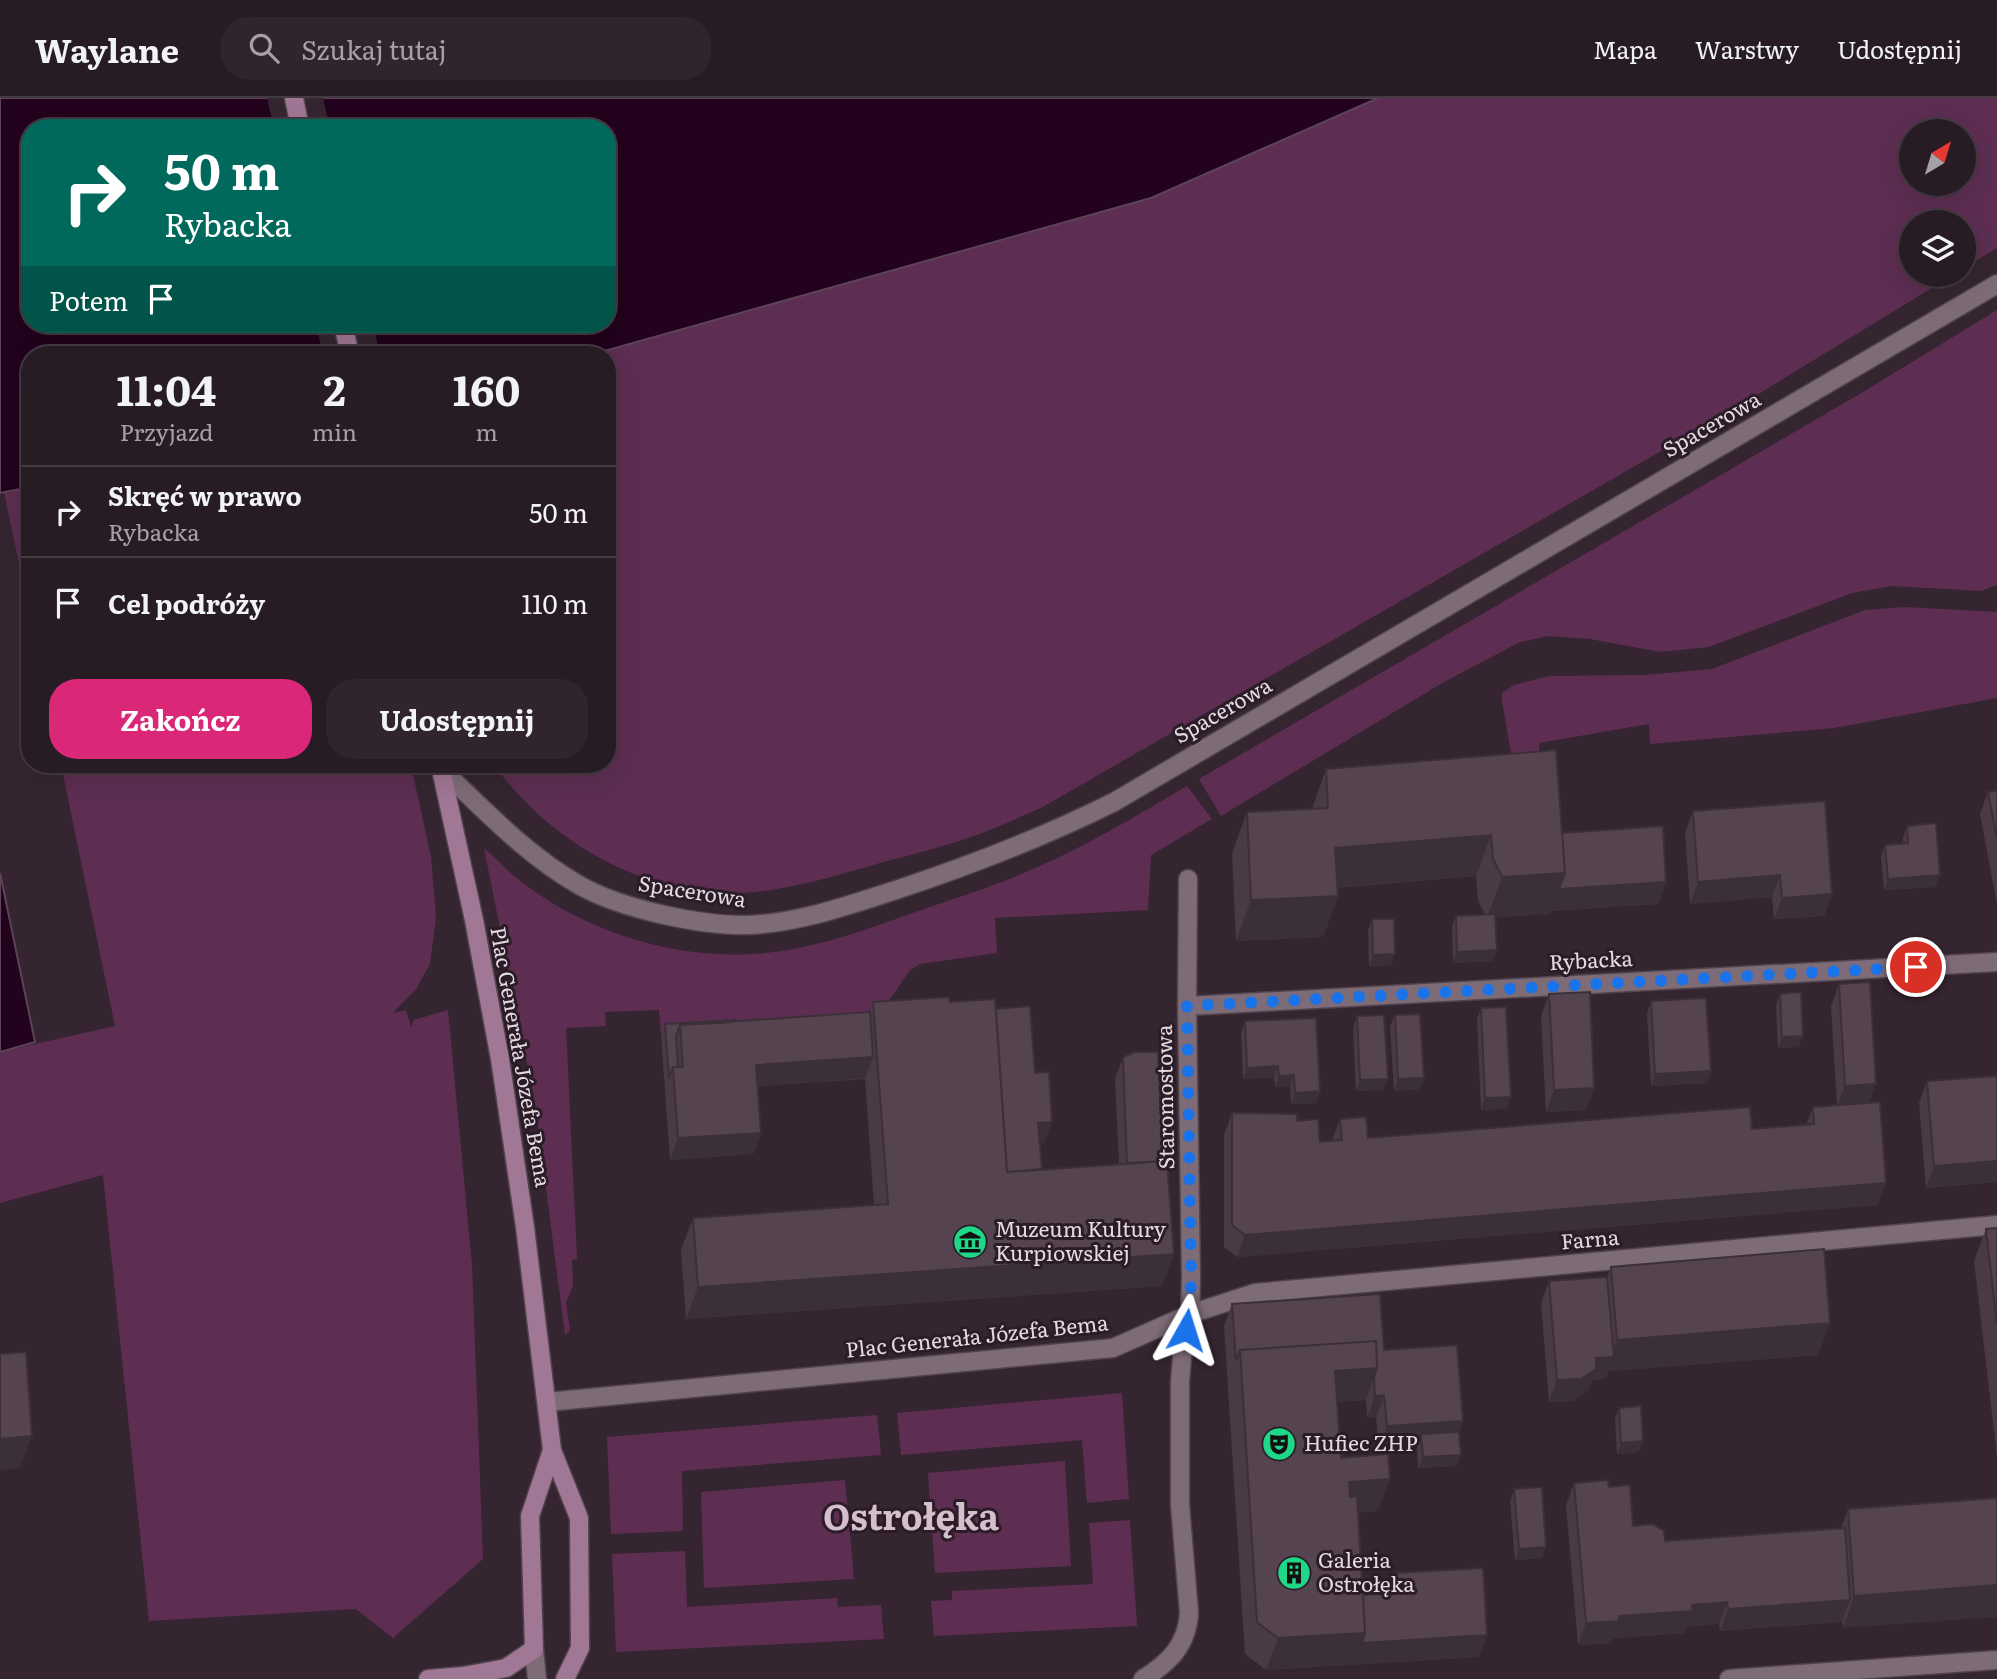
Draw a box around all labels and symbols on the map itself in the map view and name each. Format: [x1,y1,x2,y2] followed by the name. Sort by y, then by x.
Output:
[1899,119,1976,196] north arrow
[1656,382,1766,463] street label: Spacerowa
[1167,668,1277,749] street label: Spacerowa
[636,866,749,913] street label: Spacerowa
[484,924,561,1190] street label: Plac Generała Józefa Bema
[1886,937,1946,997] pin
[1548,941,1634,976] street label: Rybacka
[1147,1024,1180,1170] street label: Staromostowa
[995,1212,1167,1267] place label: Muzeum Kultury Kurpiowskiej
[1559,1219,1621,1255] street label: Farna
[951,1223,989,1261] museum icon: Muzeum Kultury Kurpiowskiej
[1149,1293,1223,1367] position arrow
[844,1305,1110,1364] street label: Plac Generała Józefa Bema
[1260,1425,1298,1463] theatre icon: Hufiec ZHP
[1304,1426,1418,1457] place label: Hufiec ZHP
[823,1489,1000,1541] district label: Ostrołęka
[1318,1543,1415,1598] place label: Galeria Ostrołęka
[1275,1554,1313,1592] building icon: Galeria Ostrołęka

